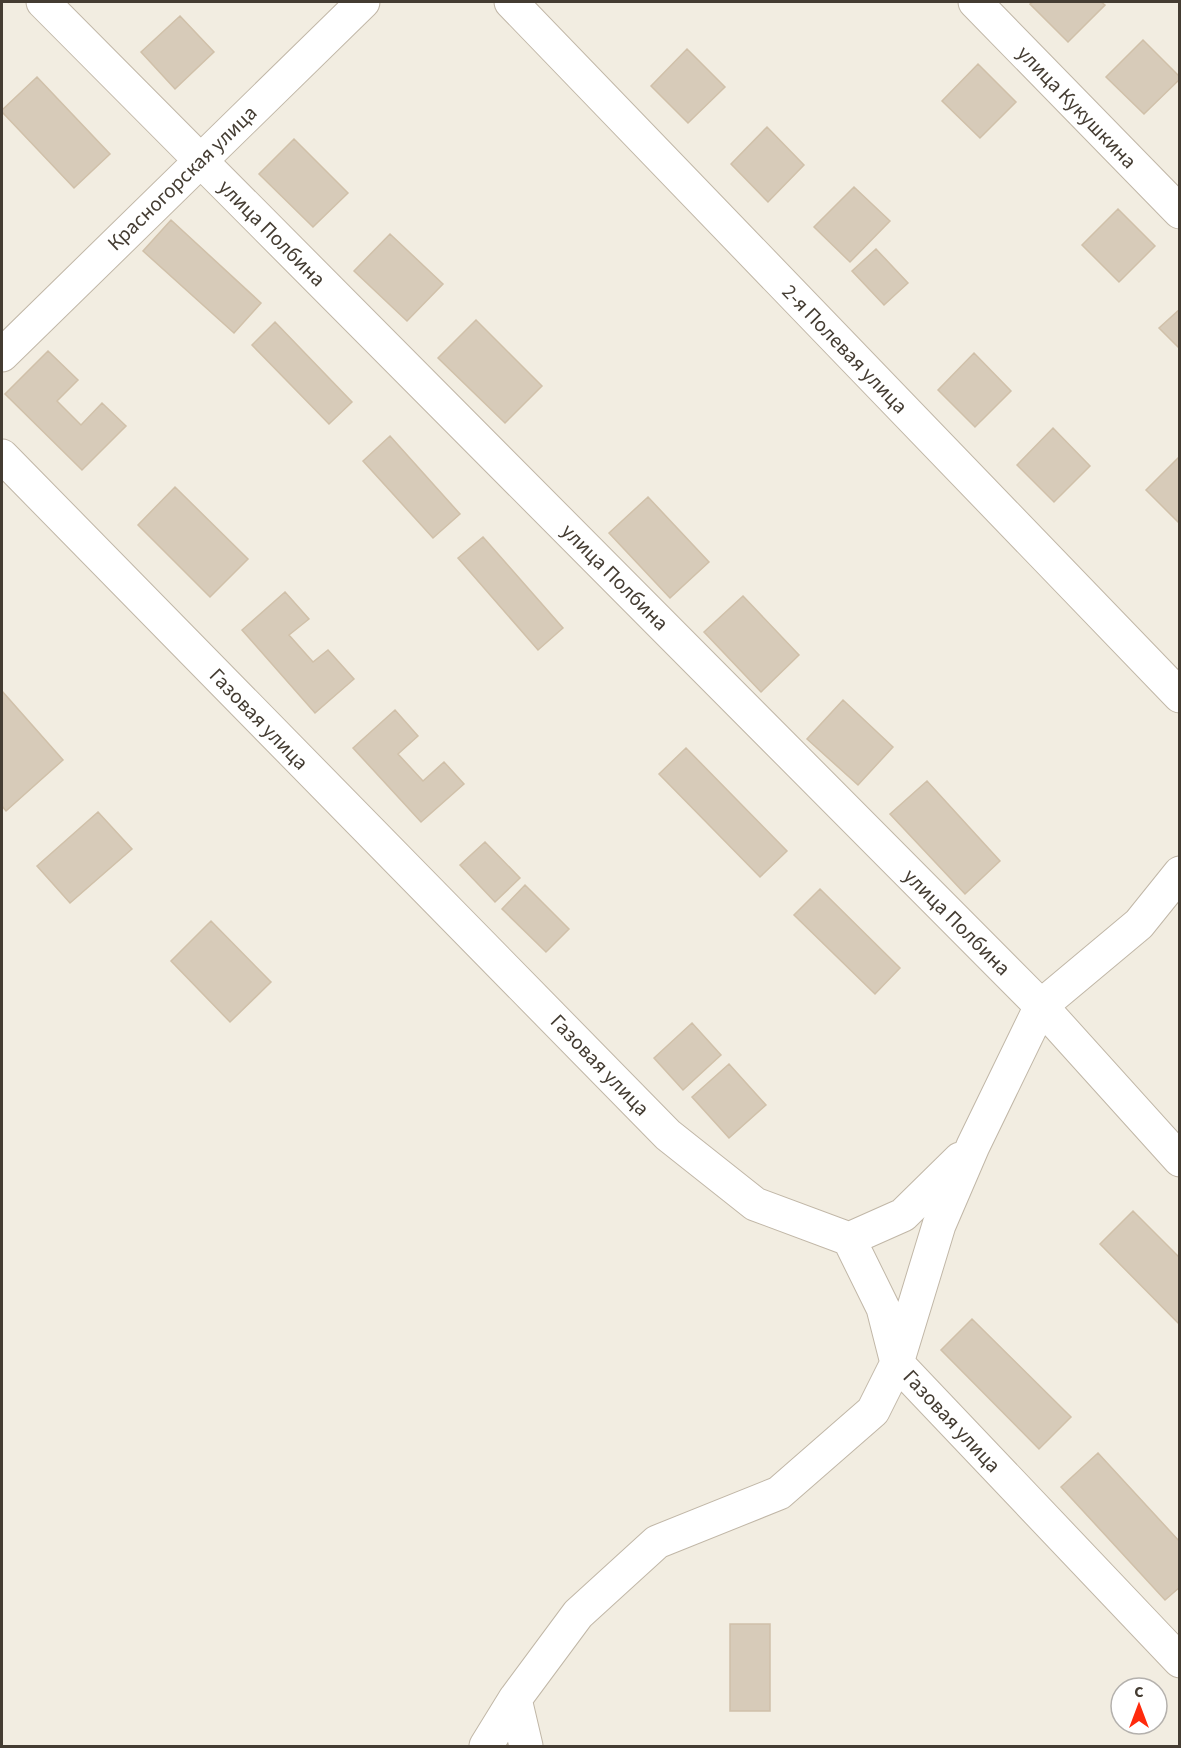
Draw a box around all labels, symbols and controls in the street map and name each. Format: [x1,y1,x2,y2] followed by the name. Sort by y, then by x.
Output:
[1010,39,1144,175] street label: улица Кукушкина
[100,98,264,258] street label: Красногорская улица
[212,173,332,293] street label: улица Полбина
[775,278,915,420] street label: 2-я Полевая улица
[555,517,675,637] street label: улица Полбина
[203,661,315,777] street label: Газовая улица
[897,862,1017,982] street label: улица Полбина
[544,1007,656,1123] street label: Газовая улица
[896,1363,1008,1479] street label: Газовая улица
[1109,1676,1169,1736] north arrow
[1134,1681,1144,1703] text: С

